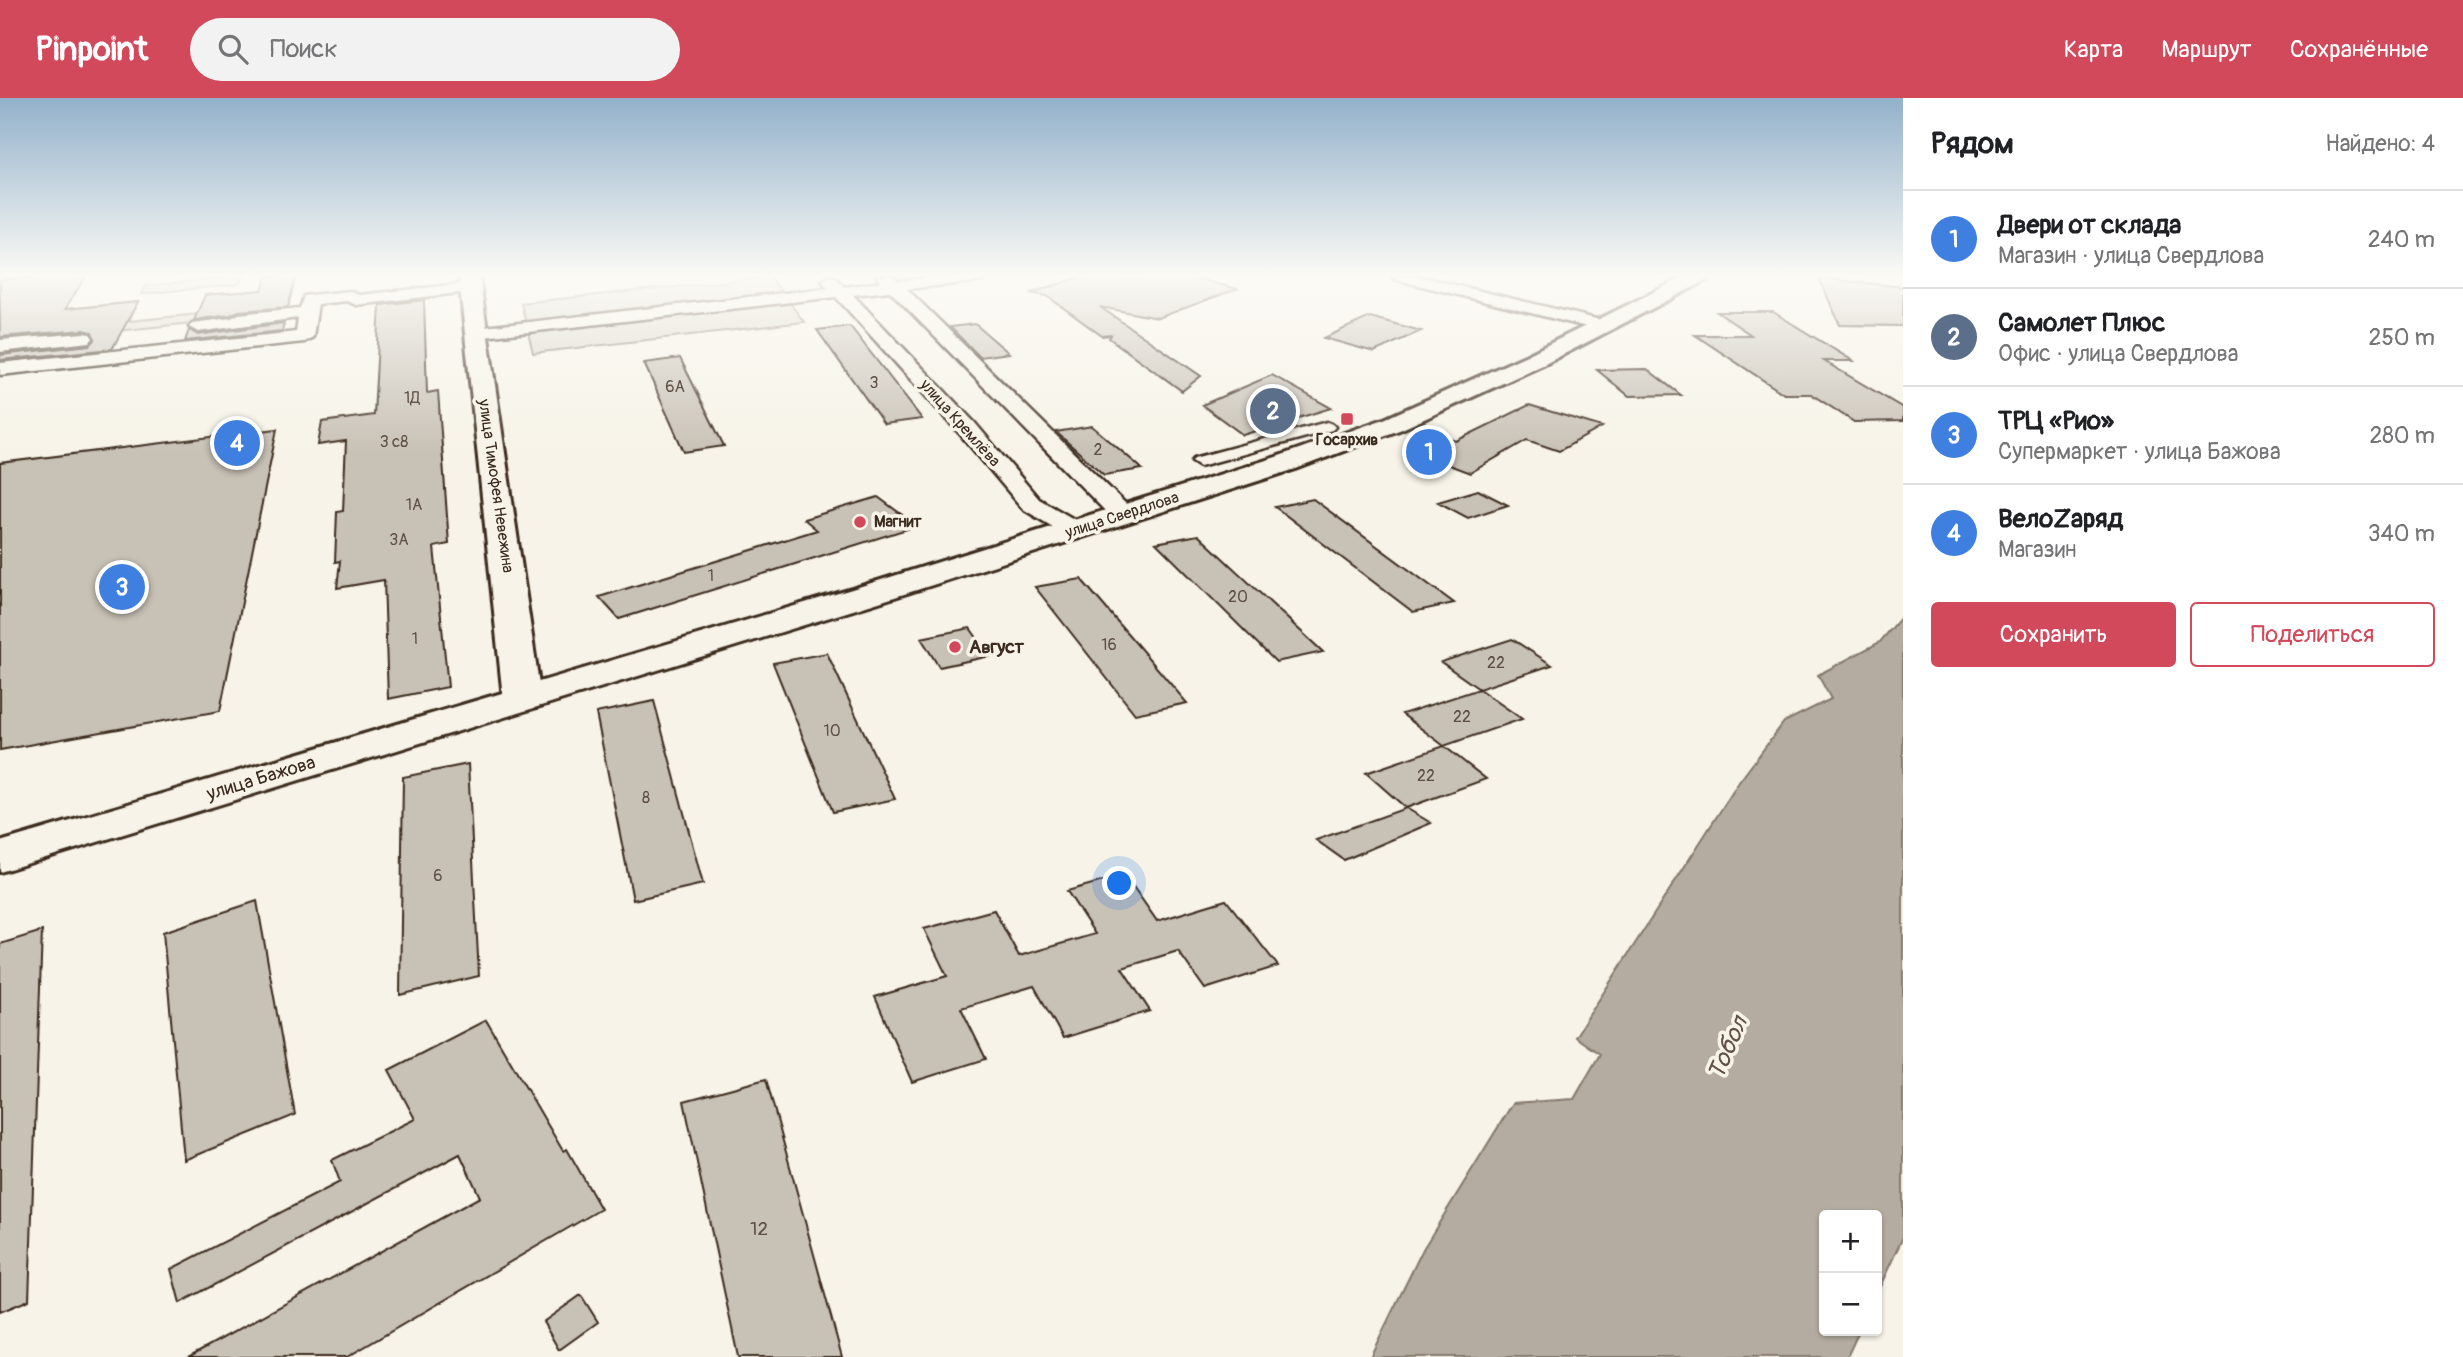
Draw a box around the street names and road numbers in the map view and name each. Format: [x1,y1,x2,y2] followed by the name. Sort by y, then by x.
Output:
[915,374,1005,471] street label: улица Кремлёва
[474,397,518,574] street label: улица Тимофея Невежина
[1062,487,1181,543] street label: улица Свердлова
[203,750,318,806] street label: улица Бажова

